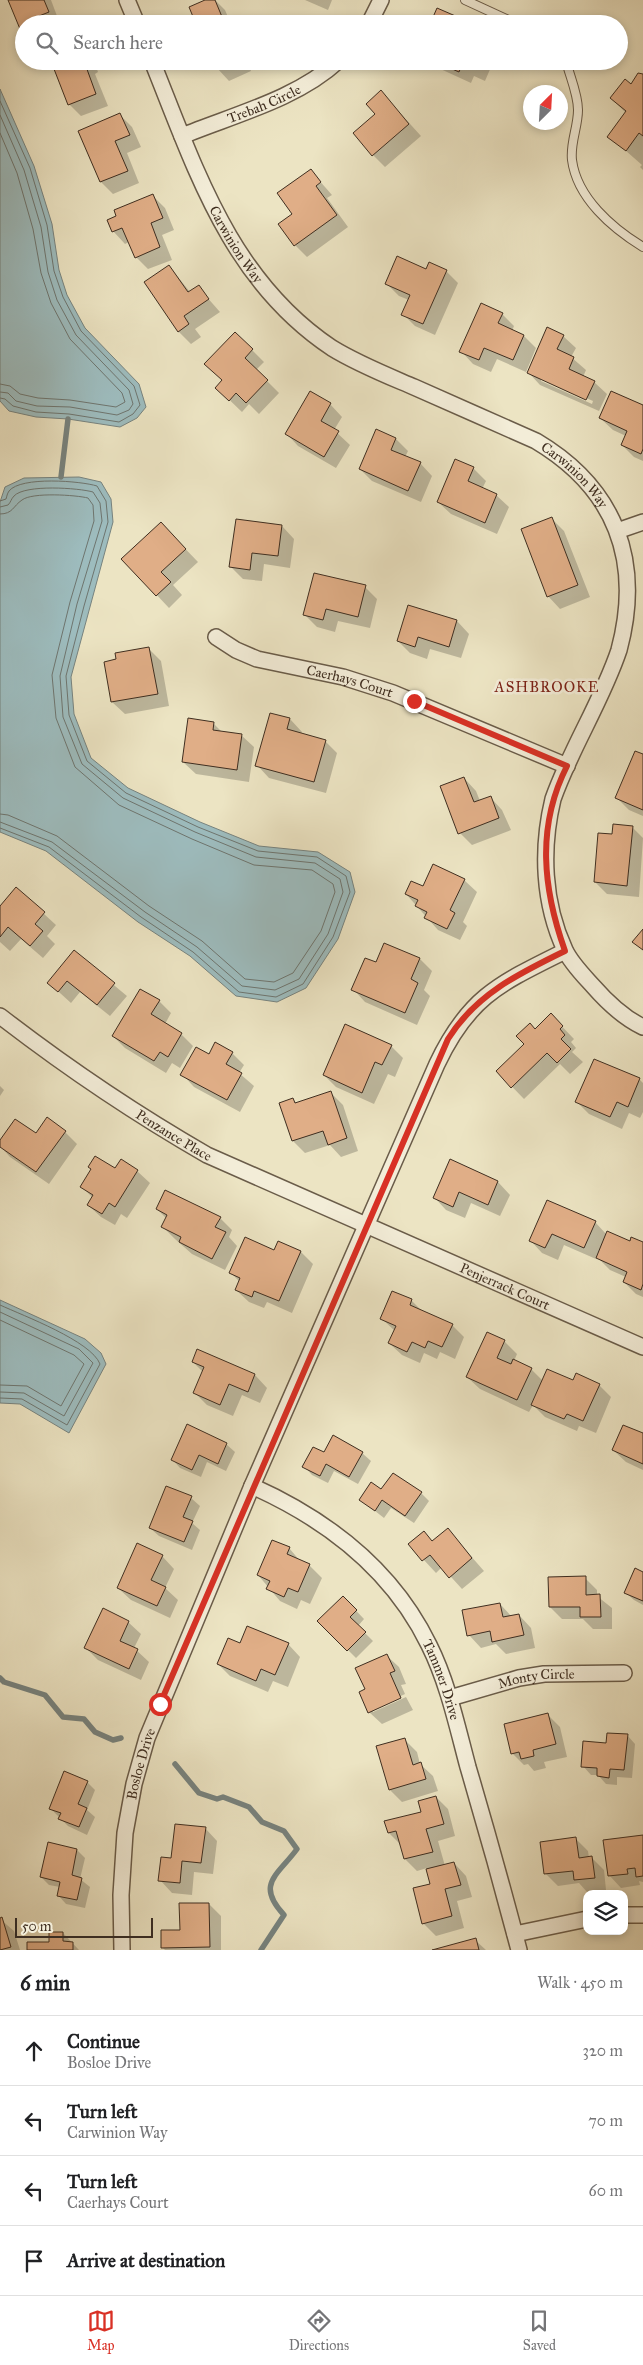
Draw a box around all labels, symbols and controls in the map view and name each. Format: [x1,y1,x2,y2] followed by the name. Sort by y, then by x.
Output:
[15,15,628,70] search box
[33,29,61,57] icon: search
[73,31,163,54] text: Search here
[225,81,304,127] street label: Trebah Circle
[523,85,568,130] north arrow
[205,203,266,287] street label: Carwinion Way
[538,439,612,512] street label: Carwinion Way
[305,662,395,701] street label: Caerhays Court
[494,678,599,696] district label: ASHBROOKE
[403,690,426,713] route end
[133,1106,214,1165] street label: Penzance Place
[457,1259,552,1314] street label: Penjerrack Court
[419,1637,463,1722] street label: Tammer Drive
[496,1666,575,1693] street label: Monty Circle
[149,1693,172,1716] route start
[123,1725,159,1801] street label: Bosloe Drive
[583,1890,628,1935] map controls
[583,1890,628,1935] button: layers
[15,1915,152,1938] scale bar
[22,1918,51,1935] text: 50 m
[20,1970,70,1996] text: 6 min
[537,1973,623,1992] text: Walk · 450 m
[67,2030,140,2053] text: Continue
[20,2037,48,2065] icon: ahead
[583,2041,623,2060] text: 320 m
[67,2053,151,2072] text: Bosloe Drive
[67,2100,137,2123] text: Turn left
[20,2107,48,2135] icon: left
[588,2111,623,2130] text: 70 m
[67,2123,167,2142] text: Carwinion Way
[67,2170,137,2193] text: Turn left
[20,2177,48,2205] icon: left
[589,2181,623,2200] text: 60 m
[67,2193,169,2212] text: Caerhays Court
[20,2247,48,2275] icon: arrive
[67,2249,225,2272] text: Arrive at destination
[87,2307,115,2354] tab: Map
[289,2307,349,2354] tab: Directions
[523,2307,556,2354] tab: Saved

